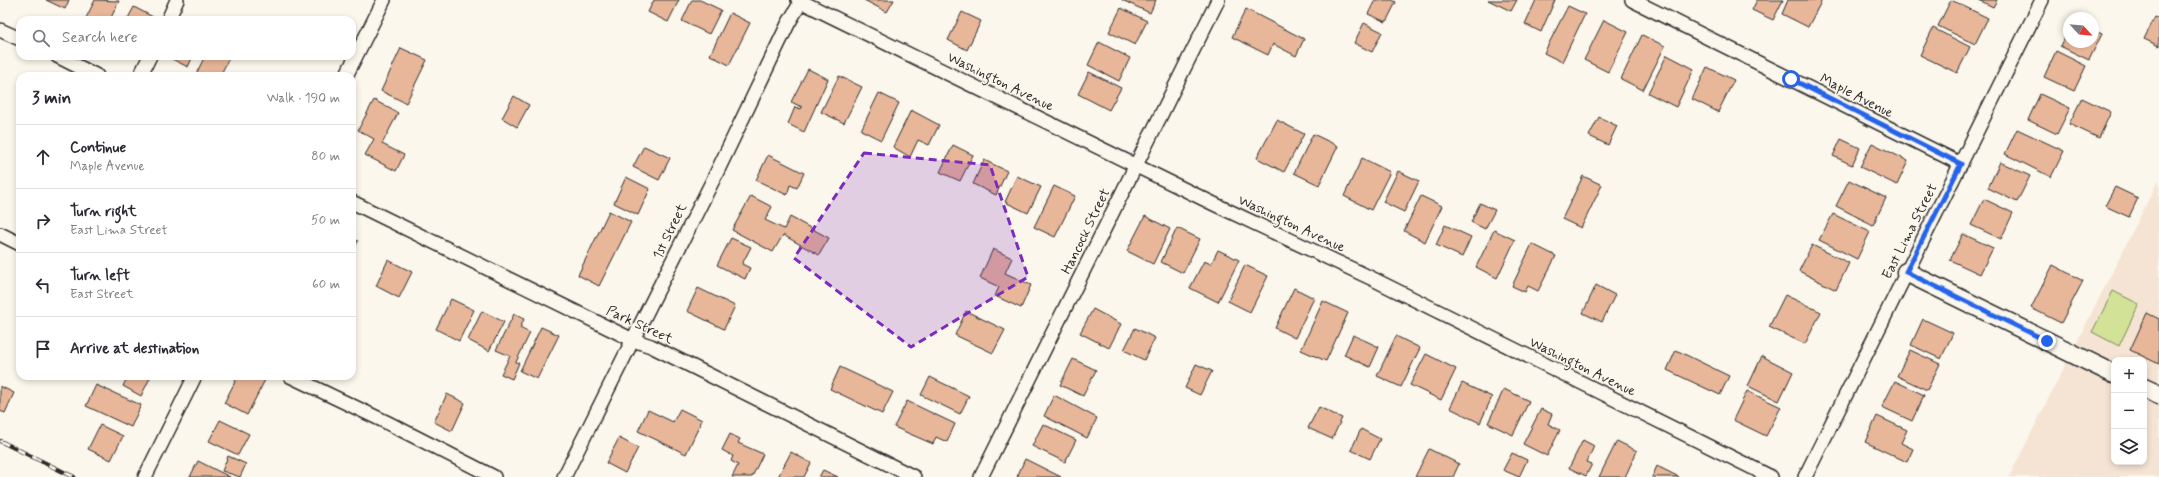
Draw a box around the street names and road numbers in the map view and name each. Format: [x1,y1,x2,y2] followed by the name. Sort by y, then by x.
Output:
[943,48,1057,117] street label: Washington Avenue
[1817,70,1897,122] street label: Maple Avenue
[1878,180,1942,282] street label: East Lima Street
[1057,185,1115,277] street label: Hancock Street
[1234,191,1348,259] street label: Washington Avenue
[649,200,691,262] street label: 1st Street
[603,302,677,349] street label: Park Street
[1525,333,1639,402] street label: Washington Avenue

